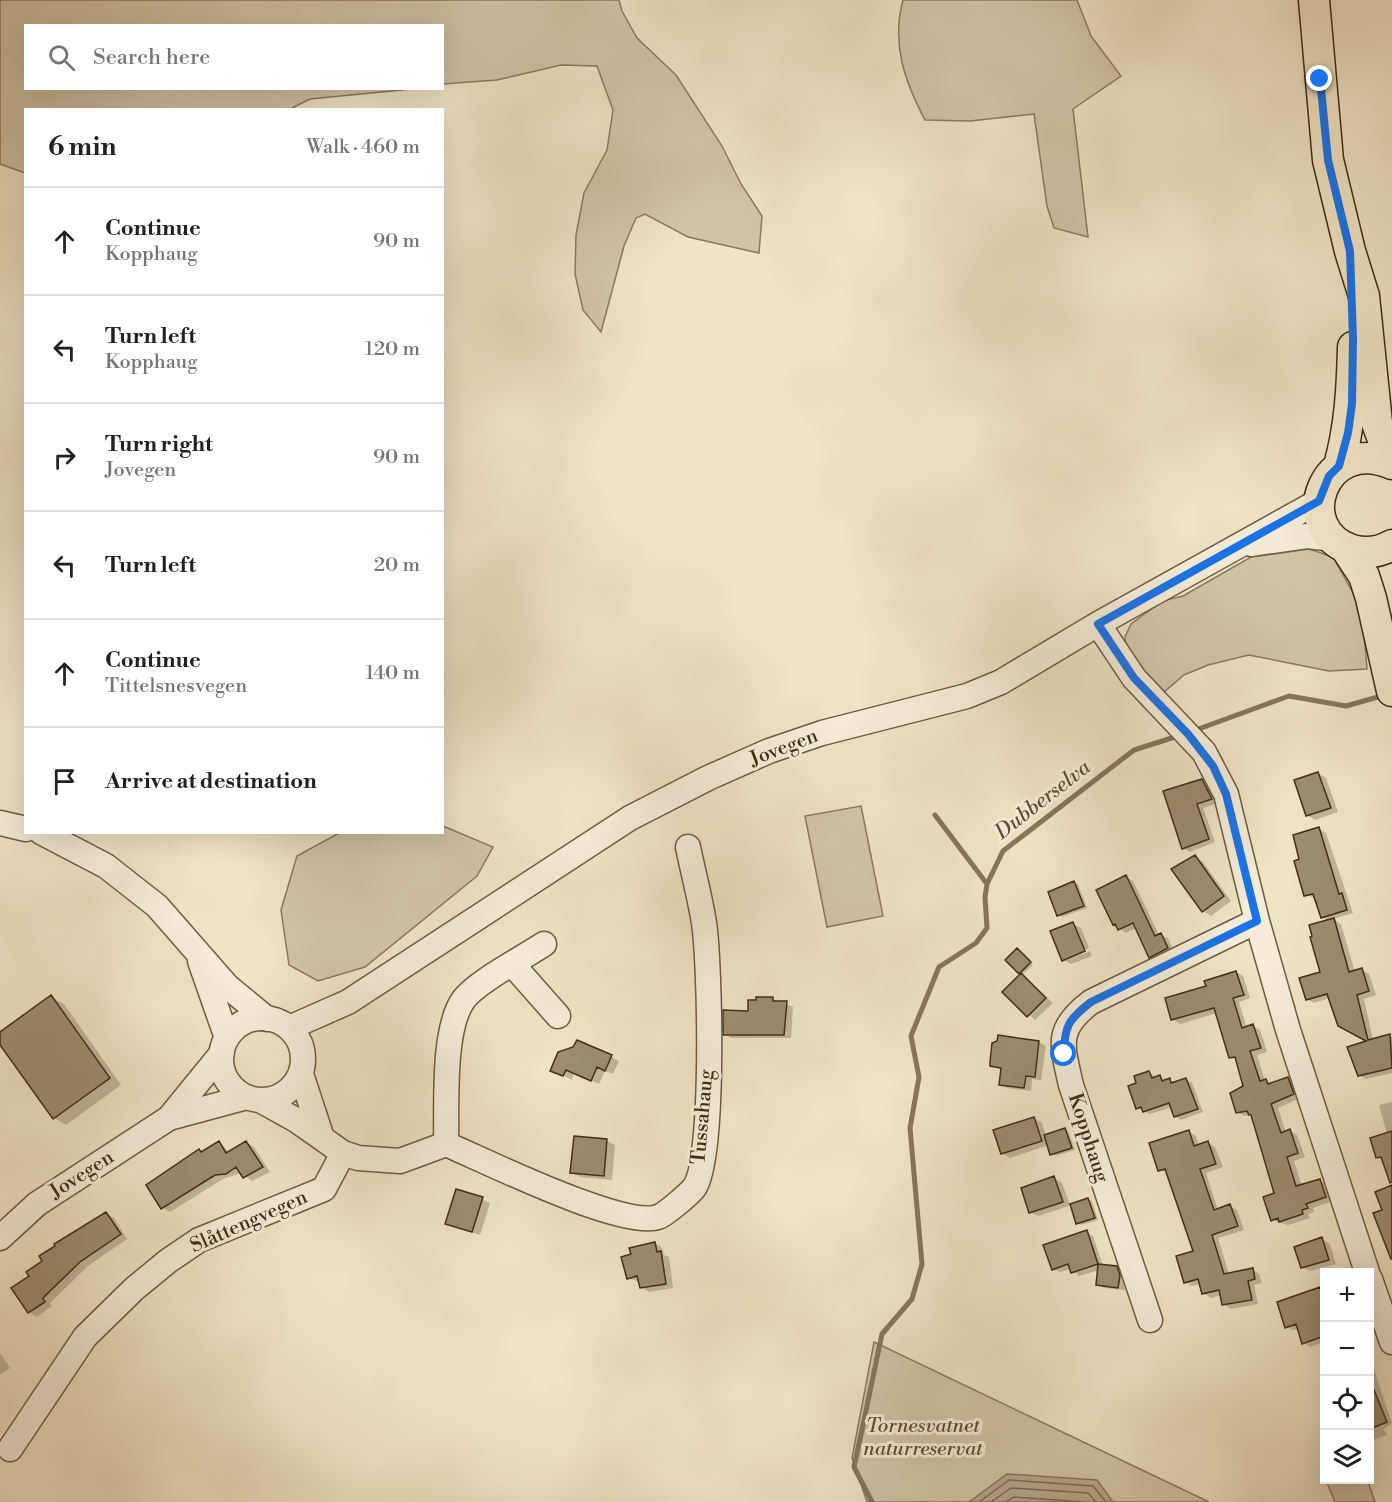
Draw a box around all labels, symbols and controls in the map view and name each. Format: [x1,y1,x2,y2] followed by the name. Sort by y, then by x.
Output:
[24,24,444,90] search box
[45,41,78,74] icon: search
[93,44,210,71] text: Search here
[1306,65,1332,91] route end
[48,131,116,163] text: 6 min
[306,135,420,160] text: Walk · 460 m
[105,215,201,242] text: Continue
[48,225,81,258] icon: ahead
[373,229,420,254] text: 90 m
[105,242,198,267] text: Kopphaug
[105,323,196,350] text: Turn left
[48,333,81,366] icon: left
[365,337,420,362] text: 120 m
[105,350,198,375] text: Kopphaug
[105,431,213,458] text: Turn right
[48,441,81,474] icon: right
[373,445,420,470] text: 90 m
[105,458,176,483] text: Jovegen
[48,549,81,582] icon: left
[105,552,196,579] text: Turn left
[374,553,420,578] text: 20 m
[105,647,201,674] text: Continue
[48,657,81,690] icon: ahead
[365,661,420,686] text: 140 m
[105,674,247,699] text: Tittelsnesvegen
[745,724,822,773] street label: Jovegen
[989,754,1096,846] water label: Dubberselva
[48,765,81,798] icon: arrive
[105,768,317,795] text: Arrive at destination
[1050,1040,1076,1066] route start
[686,1068,720,1166] street label: Tussahaug
[1062,1090,1114,1186] street label: Kopphaug
[44,1145,119,1205] street label: Jovegen
[186,1185,312,1259] street label: Slåttengvegen
[1320,1268,1374,1484] map controls
[1320,1268,1374,1322] button: +
[1320,1322,1374,1376] button: −
[1320,1376,1374,1430] button: locate
[863,1414,983,1462] park label: Tornesvatnet naturreservat
[1320,1430,1374,1484] button: layers

